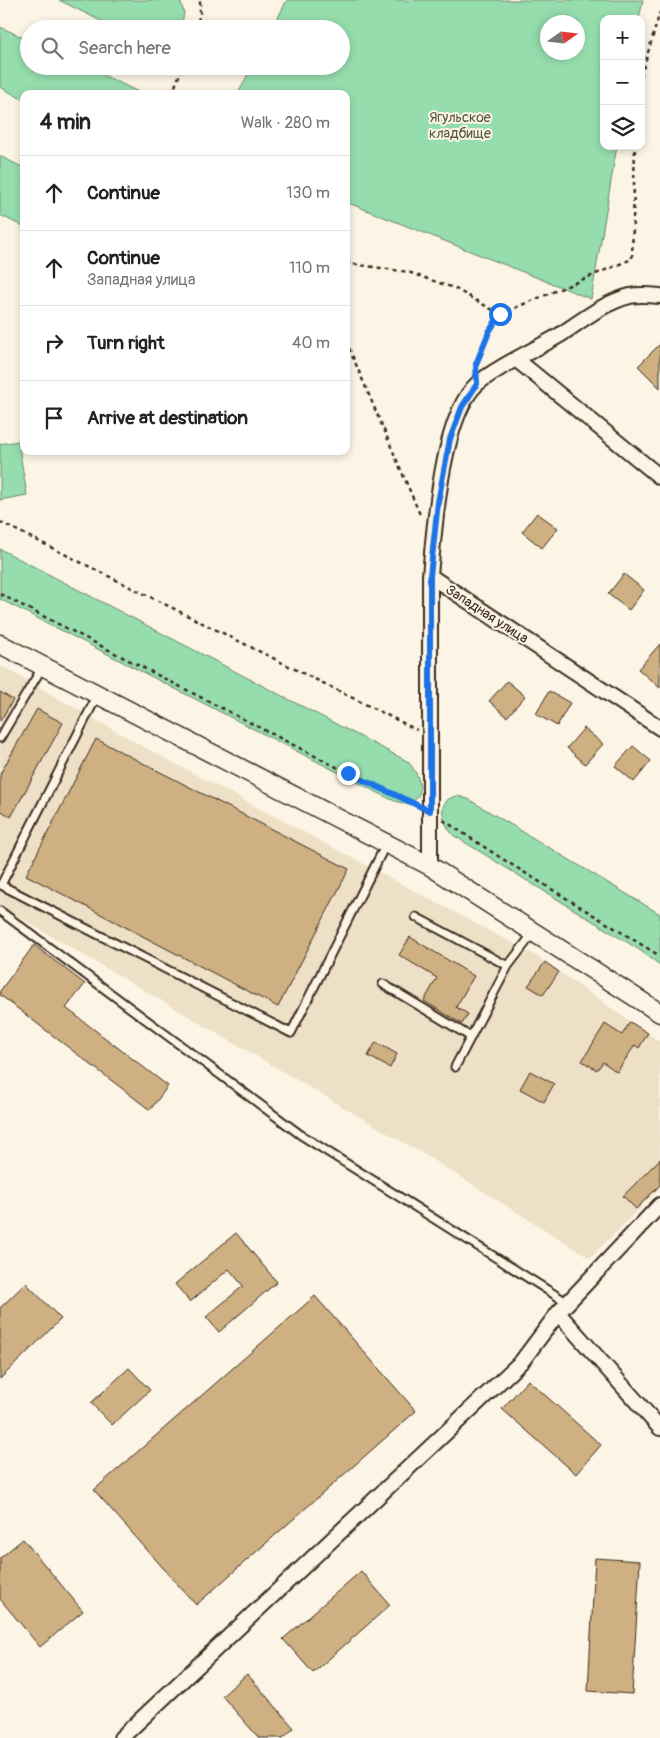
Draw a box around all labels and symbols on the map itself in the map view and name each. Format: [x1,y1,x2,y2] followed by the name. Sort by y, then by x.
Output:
[540,15,585,60] north arrow
[429,109,491,142] park label: Ягульское кладбище
[489,303,512,326] route start
[443,581,531,647] street label: Западная улица
[337,762,360,785] route end

